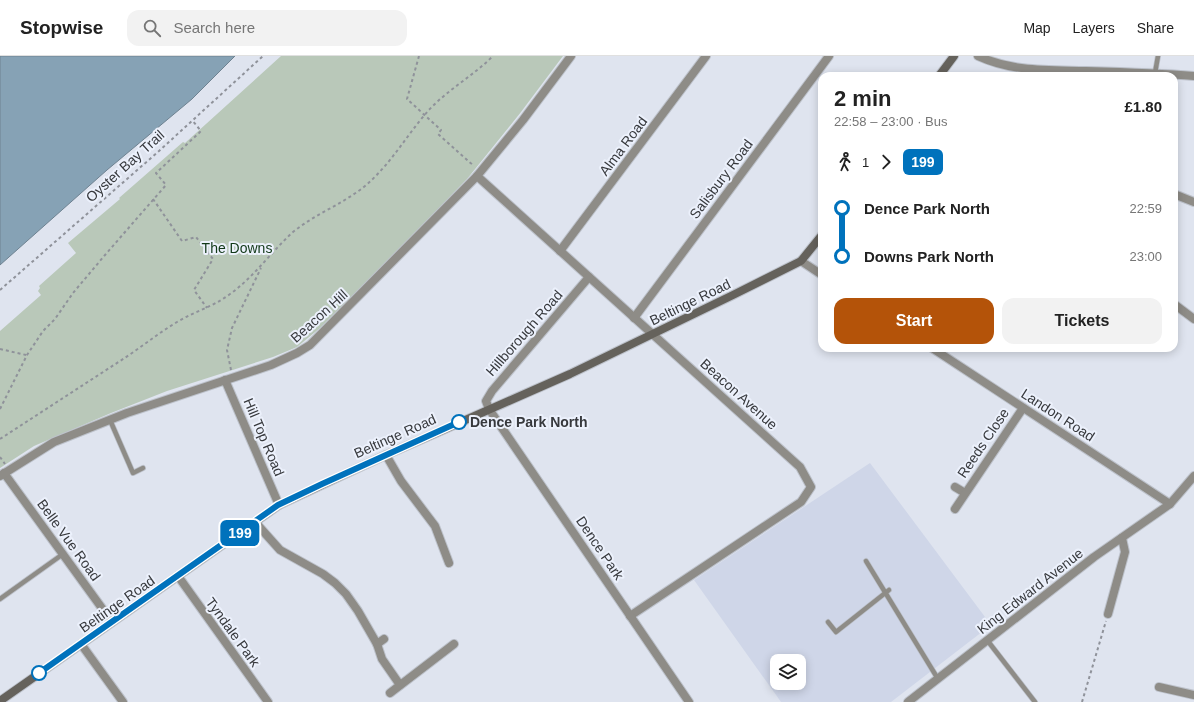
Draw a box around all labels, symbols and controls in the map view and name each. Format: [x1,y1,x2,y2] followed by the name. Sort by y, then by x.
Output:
[127,10,407,46] search box
[20,17,103,38] text: Stopwise
[141,17,163,39] icon: search
[173,19,255,36] text: Search here
[1023,20,1051,36] text: Map
[1073,20,1115,36] text: Layers
[1137,20,1174,36] text: Share
[834,86,891,111] text: 2 min
[1124,98,1162,115] text: £1.80
[596,114,650,178] street label: Alma Road
[834,114,947,129] text: 22:58 – 23:00 · Bus
[83,127,167,205] street label: Oyster Bay Trail
[686,136,756,222] street label: Salisbury Road
[834,151,856,173] icon: walk
[875,151,897,173] icon: forward
[911,154,935,170] text: 199
[862,155,869,170] text: 1
[864,200,990,217] text: Dence Park North
[1129,201,1162,216] text: 22:59
[202,240,272,256] park label: The Downs
[864,248,994,265] text: Downs Park North
[1129,249,1162,264] text: 23:00
[647,276,733,328] street label: Beltinge Road
[287,286,351,346] street label: Beacon Hill
[482,287,566,379] street label: Hillborough Road
[834,298,994,344] button: Start
[1002,298,1162,344] button: Tickets
[697,355,781,433] street label: Beacon Avenue
[1018,385,1098,445] street label: Landon Road
[240,396,288,478] street label: Hill Top Road
[954,405,1012,481] street label: Reeds Close
[352,411,438,461] street label: Beltinge Road
[451,414,467,430] marker: Dence Park North
[470,414,587,430] place label: Dence Park North
[34,496,104,584] street label: Belle Vue Road
[573,513,628,584] street label: Dence Park
[217,520,263,546] line badge: 199
[228,525,252,541] text: 199
[974,545,1086,637] street label: King Edward Avenue
[76,572,158,636] street label: Beltinge Road
[203,594,264,671] street label: Tyndale Park
[770,654,806,690] map controls
[770,654,806,690] button: layers
[31,665,47,681] unlabelled marker

